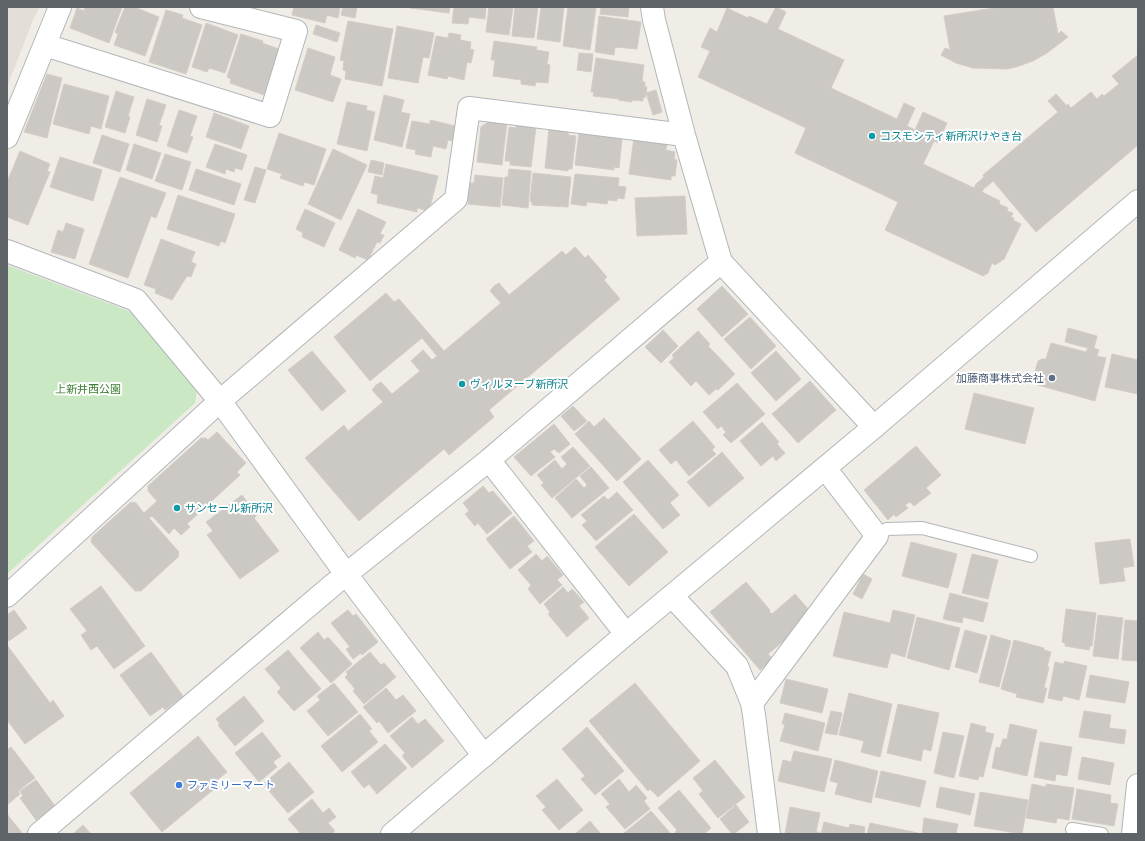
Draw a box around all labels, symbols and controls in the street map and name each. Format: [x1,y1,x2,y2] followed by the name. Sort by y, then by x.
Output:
[880,130,1022,143] place label: コスモシティ新所沢けやき台
[867,131,877,141] marker: コスモシティ新所沢けやき台
[956,372,1044,385] place label: 加藤商事株式会社
[1047,373,1057,383] marker: 加藤商事株式会社
[470,378,568,391] place label: ヴィルヌーブ新所沢
[457,379,467,389] marker: ヴィルヌーブ新所沢
[55,383,121,396] park label: 上新井西公園
[185,502,273,515] place label: サンセール新所沢
[172,503,182,513] marker: サンセール新所沢
[187,779,275,792] place label: ファミリーマート
[174,780,184,790] marker: ファミリーマート

